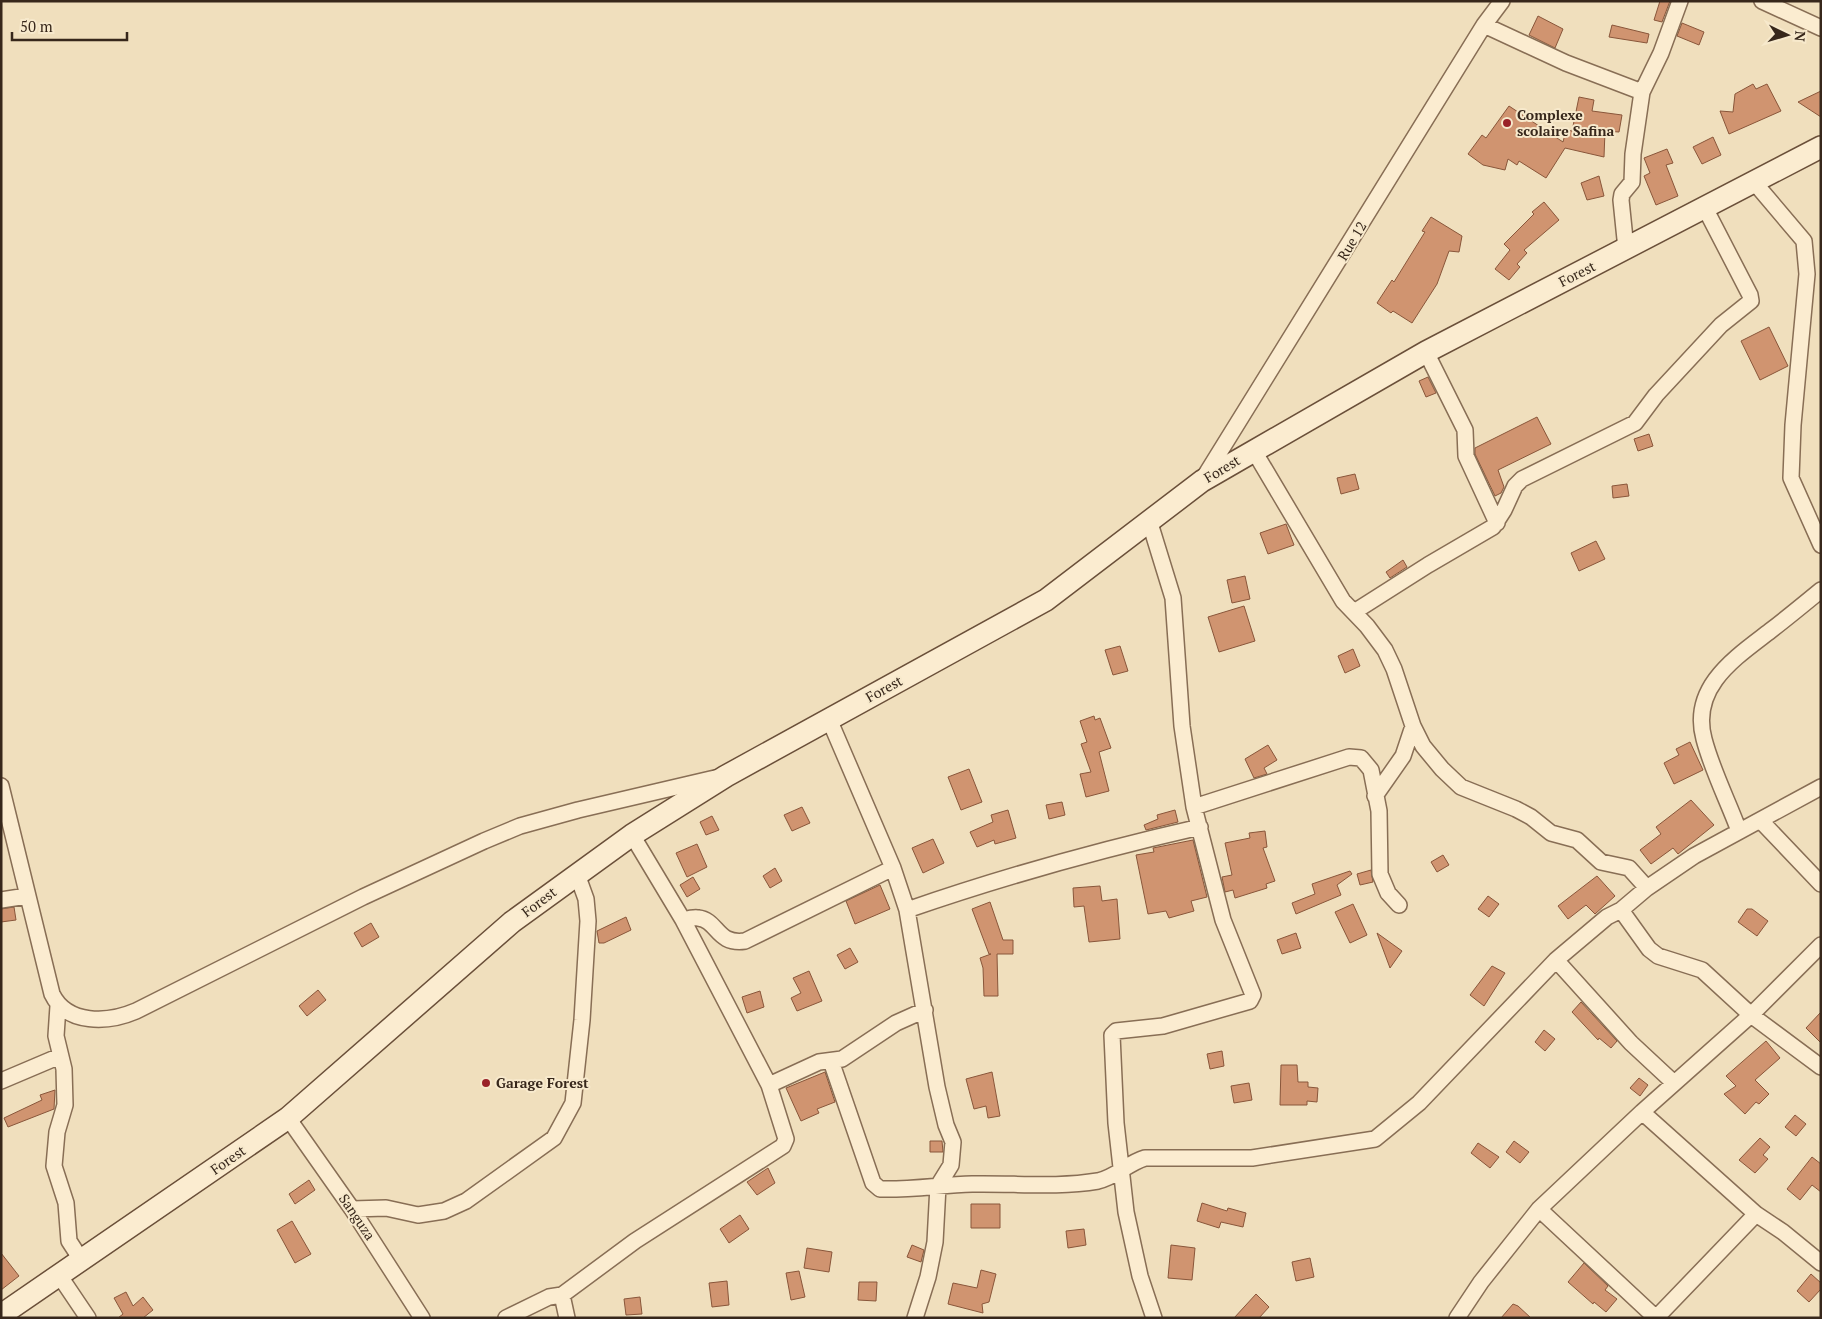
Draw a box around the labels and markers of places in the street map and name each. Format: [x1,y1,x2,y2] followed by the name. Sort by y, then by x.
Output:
[1517,105,1615,140] place label: Complexe scolaire Safina
[1501,117,1513,129] marker: Complexe scolaire Safina
[496,1073,589,1092] place label: Garage Forest
[480,1077,492,1089] marker: Garage Forest

